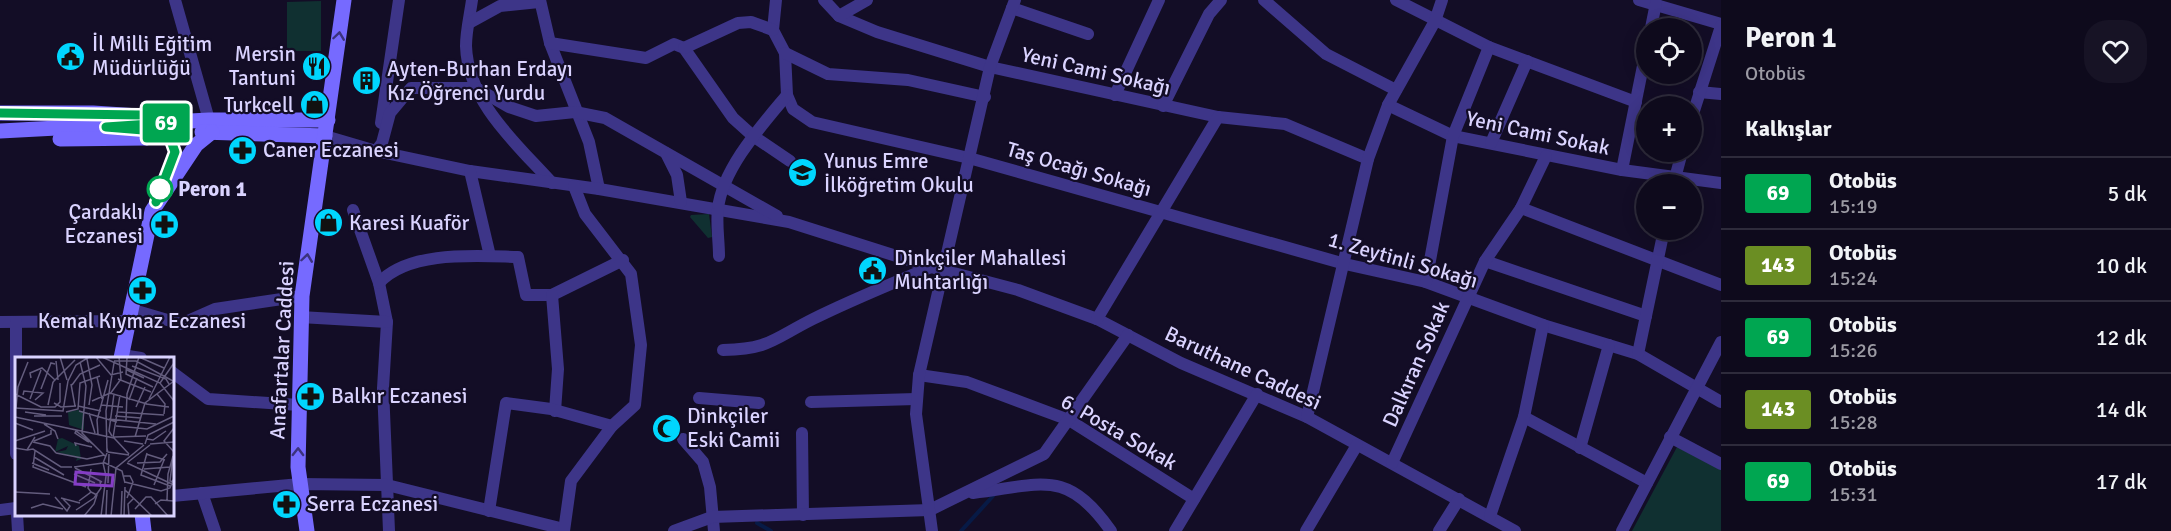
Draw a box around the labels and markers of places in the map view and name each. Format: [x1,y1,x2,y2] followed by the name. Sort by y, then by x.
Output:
[92,31,212,81] place label: İl Milli Eğitim Müdürlüğü
[55,40,87,72] public building icon: İl Milli Eğitim Müdürlüğü
[229,41,296,91] place label: Mersin Tantuni
[301,50,333,82] restaurant icon: Mersin Tantuni
[387,56,573,106] place label: Ayten-Burhan Erdayı Kız Öğrenci Yurdu
[350,65,382,97] building icon: Ayten-Burhan Erdayı Kız Öğrenci Yurdu
[299,89,331,121] shop icon: Turkcell
[224,92,294,118] place label: Turkcell
[226,134,258,166] pharmacy icon: Caner Eczanesi
[263,137,399,163] place label: Caner Eczanesi
[824,148,974,198] place label: Yunus Emre İlköğretim Okulu
[787,157,819,189] school or university icon: Yunus Emre İlköğretim Okulu
[147,176,173,202] marker: Peron 1
[178,176,247,202] place label: Peron 1
[65,199,143,249] place label: Çardaklı Eczanesi
[312,207,344,239] shop icon: Karesi Kuaför
[148,208,180,240] pharmacy icon: Çardaklı Eczanesi
[349,210,470,236] place label: Karesi Kuaför
[894,245,1067,295] place label: Dinkçiler Mahallesi Muhtarlığı
[857,254,889,286] public building icon: Dinkçiler Mahallesi Muhtarlığı
[126,274,158,306] pharmacy icon: Kemal Kıymaz Eczanesi
[38,308,246,334] place label: Kemal Kıymaz Eczanesi
[294,380,326,412] pharmacy icon: Balkır Eczanesi
[331,383,467,409] place label: Balkır Eczanesi
[687,403,780,453] place label: Dinkçiler Eski Camii
[650,412,682,444] mosque icon: Dinkçiler Eski Camii
[270,488,302,520] pharmacy icon: Serra Eczanesi
[307,491,438,517] place label: Serra Eczanesi

